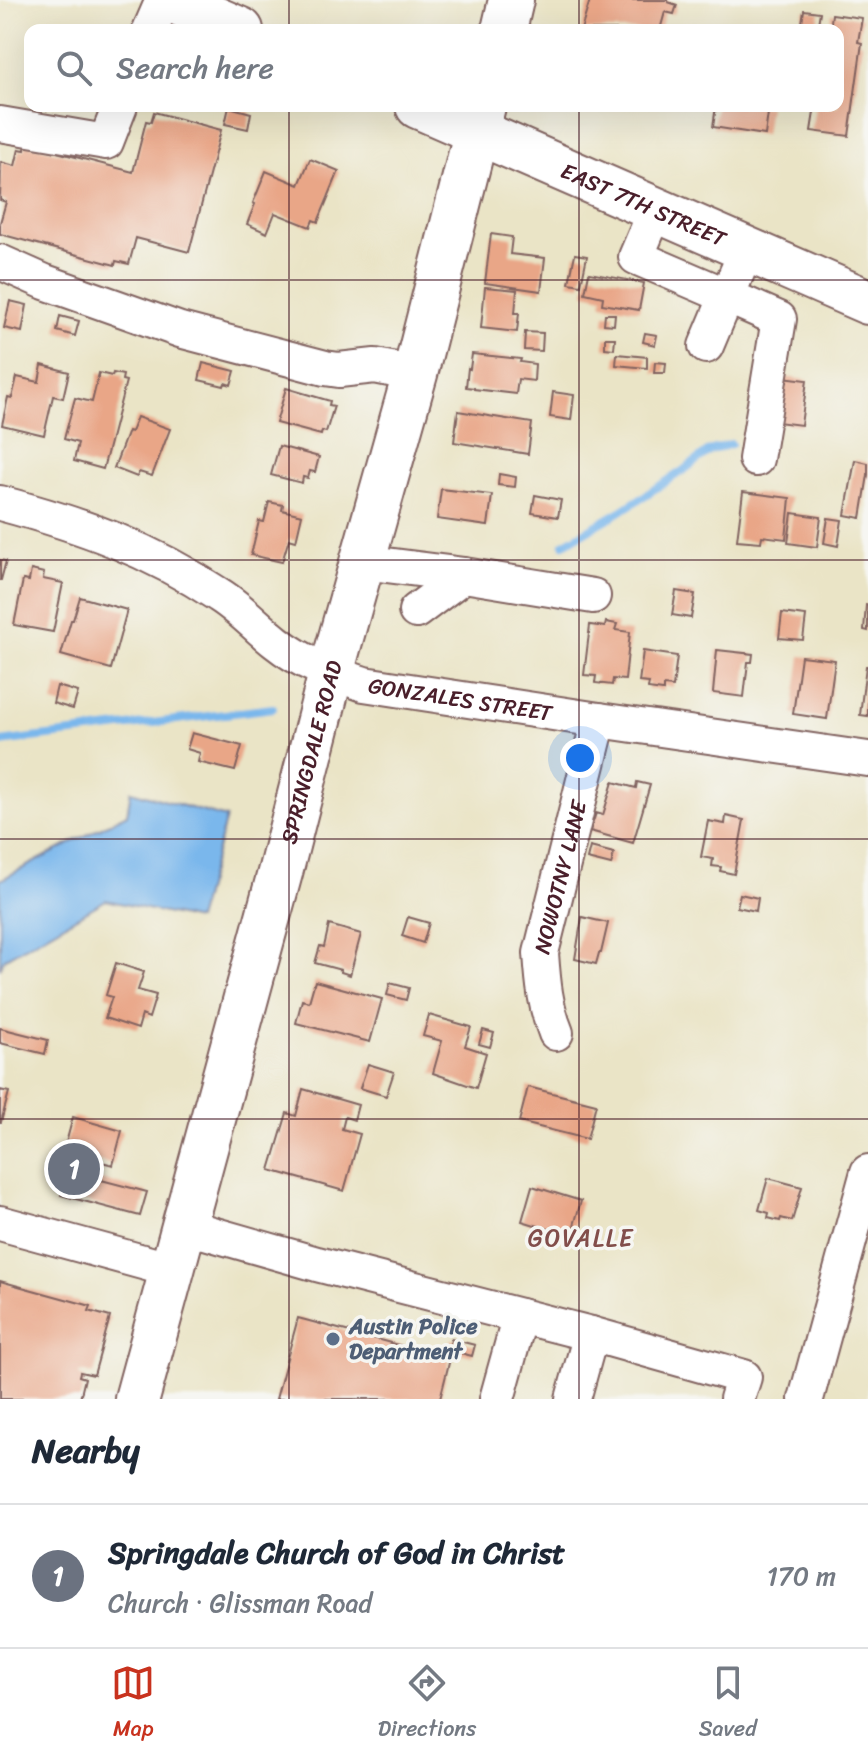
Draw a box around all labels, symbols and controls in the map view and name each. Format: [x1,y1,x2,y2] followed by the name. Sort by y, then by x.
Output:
[24,24,844,112] search box
[116,41,274,95] text: Search here
[52,46,96,90] icon: search
[555,151,734,258] street label: EAST 7TH STREET
[269,656,353,848] street label: SPRINGDALE ROAD
[366,665,556,732] street label: GONZALES STREET
[560,738,600,778] your location
[522,794,598,958] street label: NOWOTNY LANE
[48,1139,100,1199] pin: 1
[528,1217,634,1259] district label: GOVALLE
[348,1307,478,1371] place label: Austin Police Department
[324,1330,342,1348] marker: Austin Police Department
[32,1421,140,1481] text: Nearby
[108,1526,565,1580] text: Springdale Church of God in Christ
[52,1553,64,1599] text: 1
[767,1553,836,1599] text: 170 m
[108,1580,372,1626] text: Church · Glissman Road
[111,1661,155,1748] tab: Map
[378,1661,476,1748] tab: Directions
[699,1661,757,1748] tab: Saved

